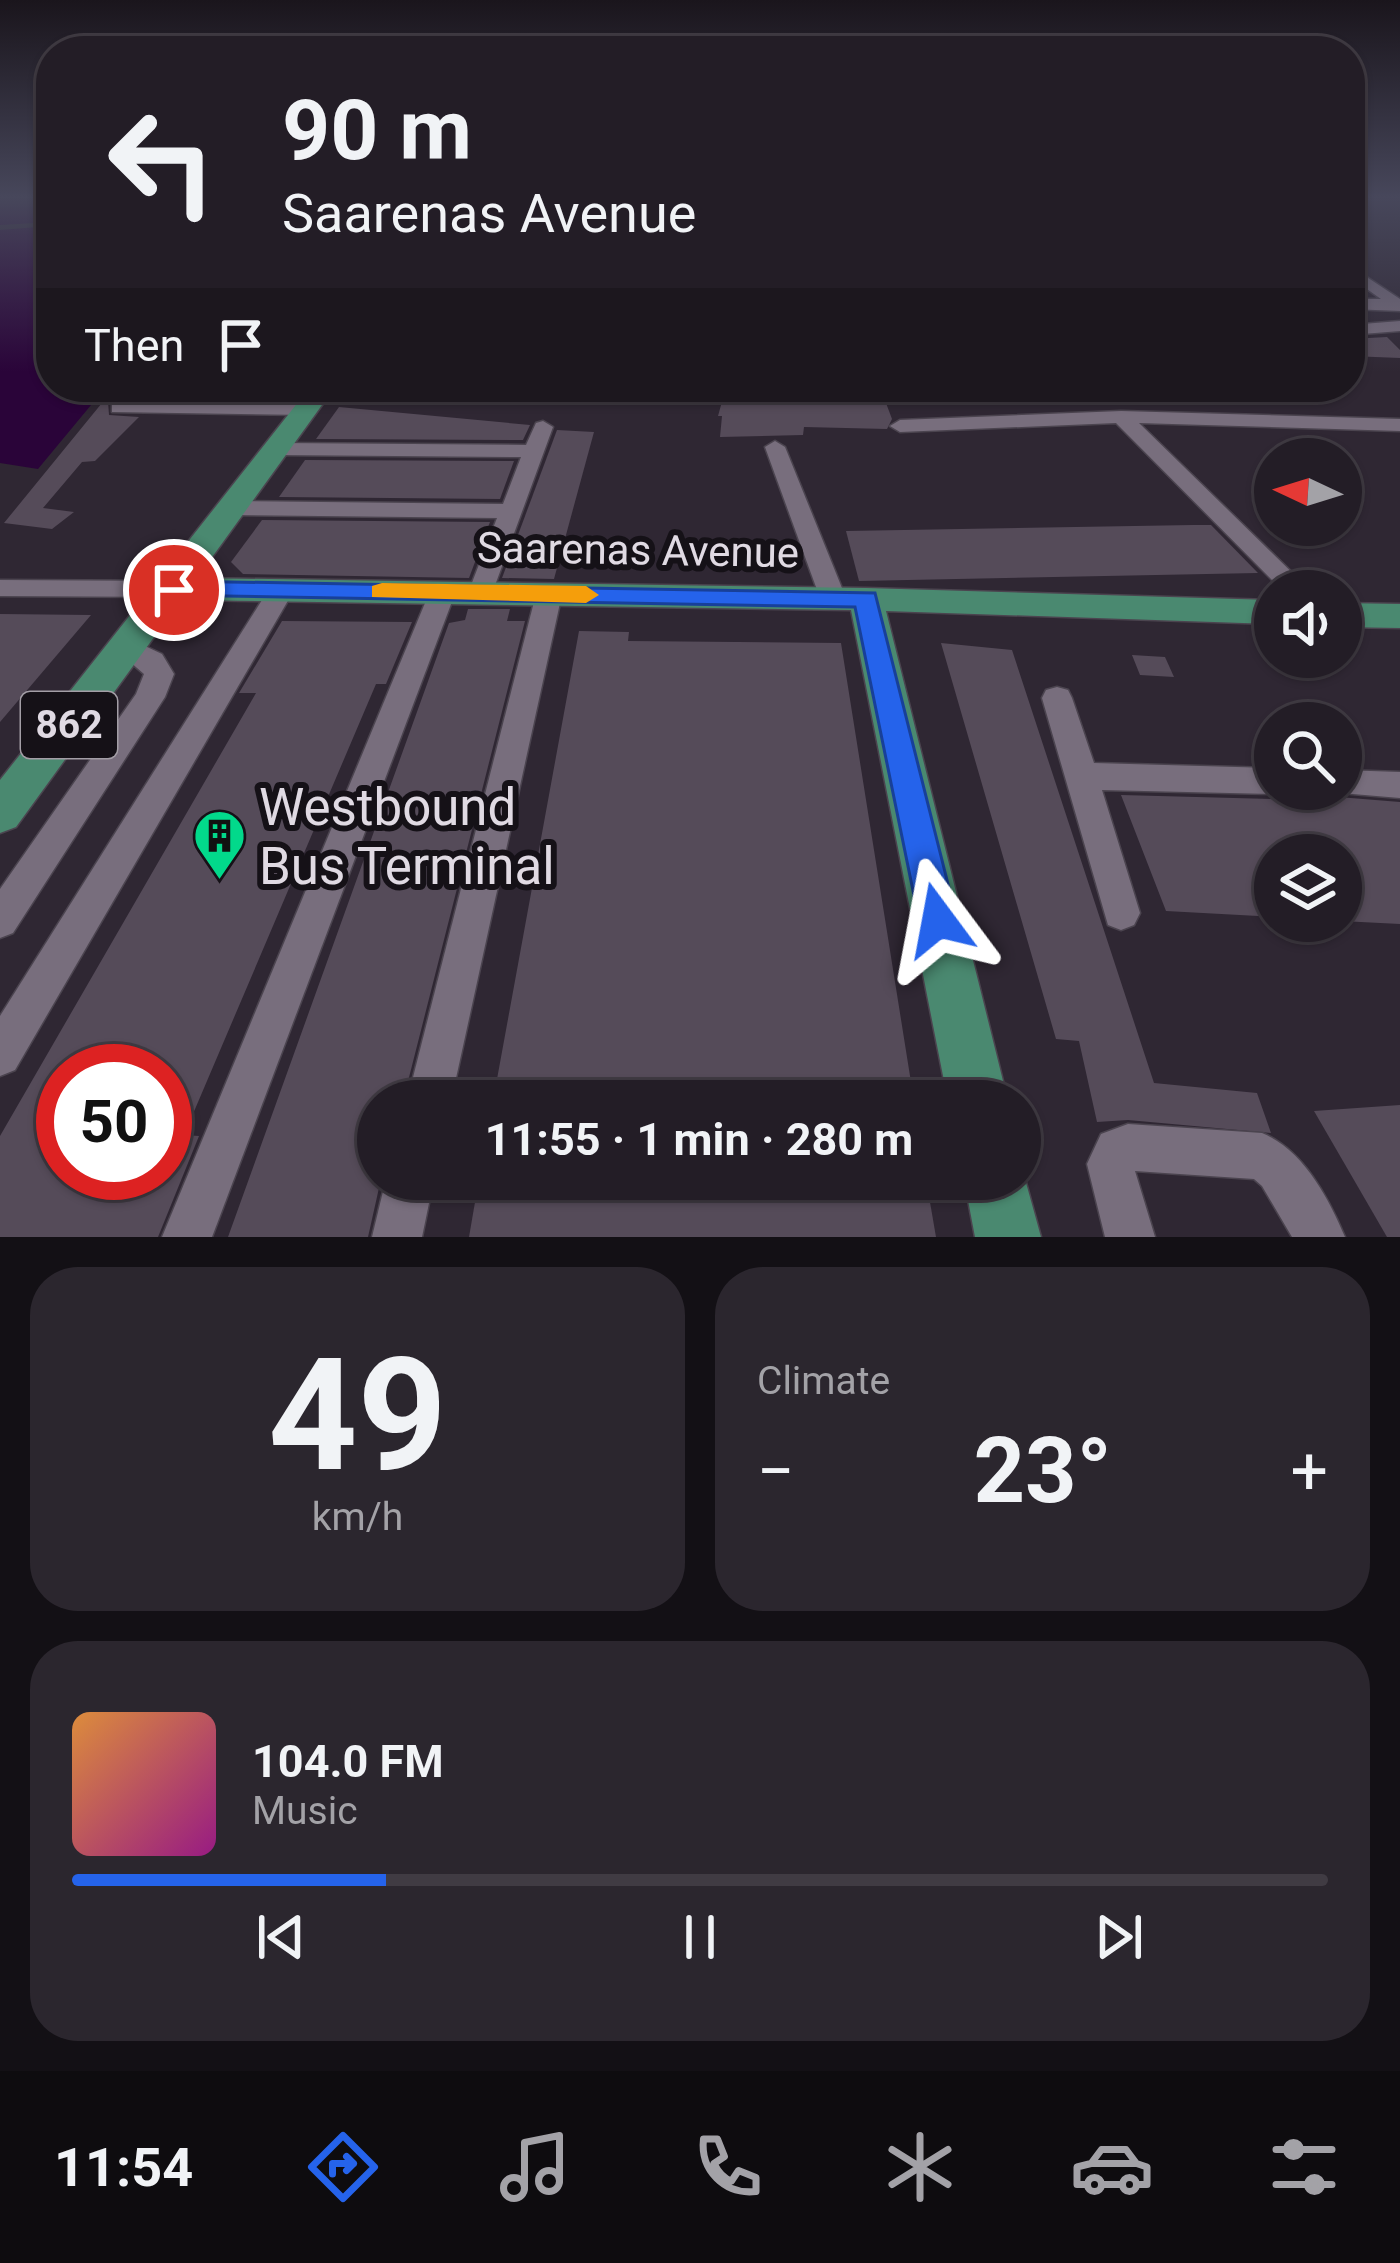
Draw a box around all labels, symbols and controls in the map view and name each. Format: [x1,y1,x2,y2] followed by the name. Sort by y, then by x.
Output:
[282,81,472,180] text: 90 m
[84,84,240,240] icon: left
[282,182,696,245] text: Saarenas Avenue
[208,312,274,378] icon: arrive
[84,319,184,372] text: Then
[1254,438,1362,546] north arrow
[1254,438,1362,942] map controls
[476,523,800,577] street label: Saarenas Avenue
[123,539,225,641] pin
[141,557,207,623] icon: arrive
[1254,570,1362,678] button: sound
[21,692,117,758] road number: 862
[1254,702,1362,810] button: search
[259,778,555,896] place label: Westbound Bus Terminal
[192,808,248,882] building icon: Westbound Bus Terminal
[1254,834,1362,942] button: layers
[875,857,1001,983] position arrow
[36,1044,192,1200] speed limit sign: 50
[485,1113,913,1166] text: 11:55 · 1 min · 280 m
[268,1324,447,1507] text: 49
[757,1358,890,1404] text: Climate
[973,1419,1112,1524] text: 23°
[757,1433,795,1510] text: −
[1291,1433,1328,1510] text: +
[312,1494,403,1540] text: km/h
[252,1735,444,1788] text: 104.0 FM
[252,1788,358,1834] text: Music
[248,1904,314,1970] icon: previous
[667,1904,733,1970] icon: pause
[1086,1904,1152,1970] icon: next
[301,2125,385,2209] icon: directions
[493,2125,577,2209] icon: music
[686,2125,770,2209] icon: phone
[878,2125,962,2209] icon: climate
[1070,2125,1154,2209] icon: car
[1262,2125,1346,2209] icon: filters
[54,2136,193,2199] text: 11:54

